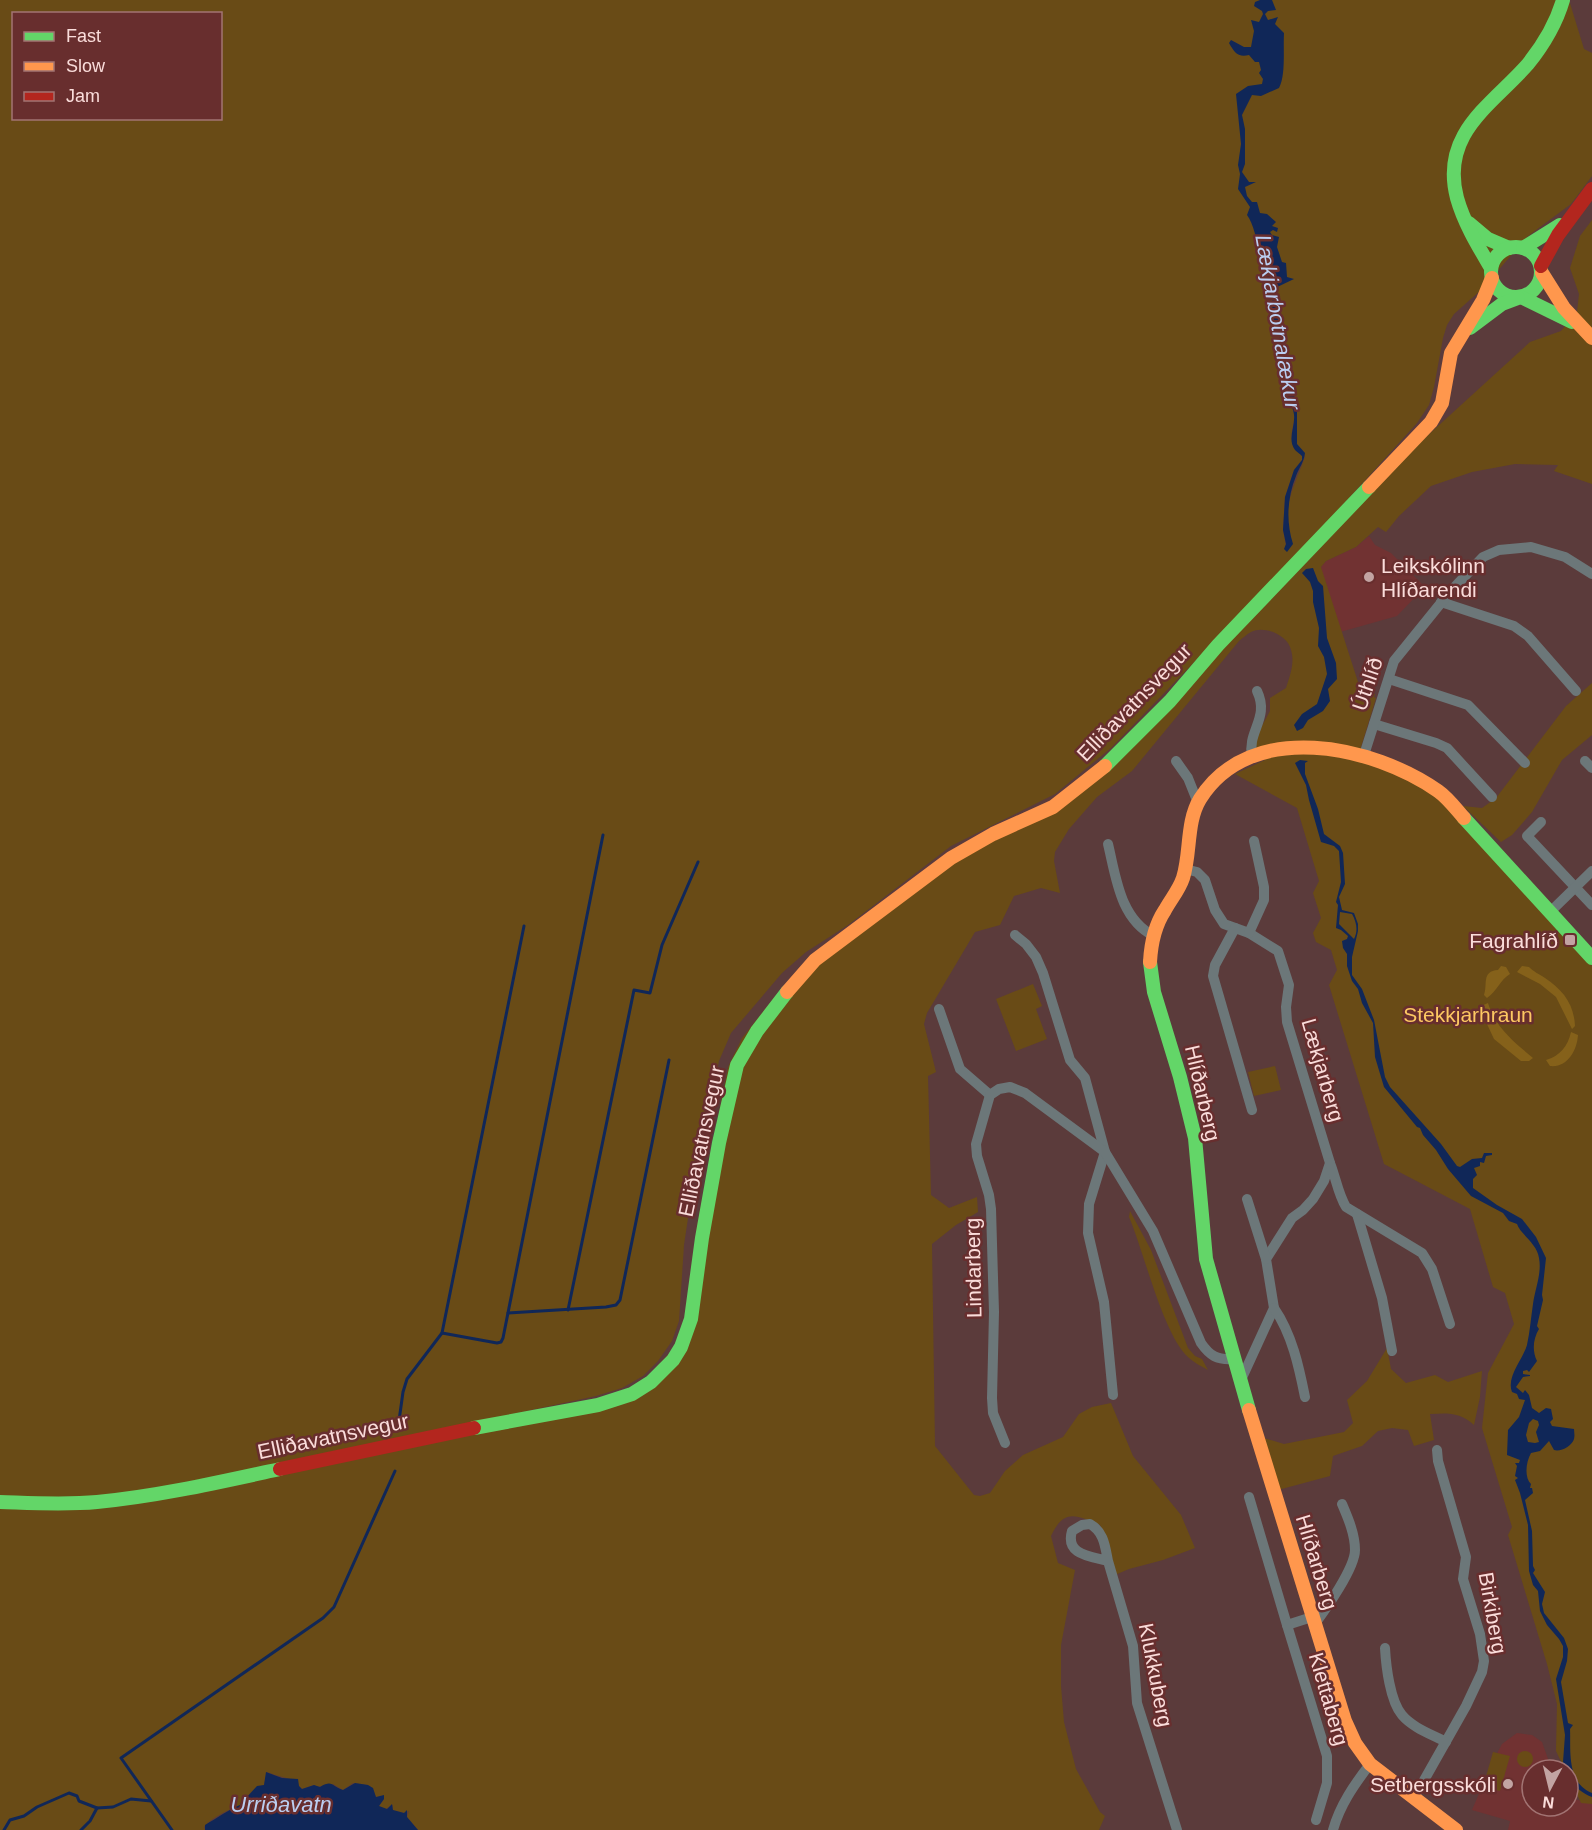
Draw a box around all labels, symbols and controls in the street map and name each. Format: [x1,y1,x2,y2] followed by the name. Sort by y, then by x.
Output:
[12,12,222,120] legend
[66,26,101,46] text: Fast
[66,56,106,76] text: Slow
[66,86,100,106] text: Jam
[1250,233,1306,413] water label: Lækjarbotnalækur
[1381,554,1485,601] place label: Leikskólinn Hlíðarendi
[1362,570,1376,584] marker: Leikskólinn Hlíðarendi
[1072,639,1196,765] street label: Elliðavatnsvegur
[1347,654,1387,714] street label: Úthlíð
[1469,929,1558,952] place label: Fagrahlíð
[1563,933,1577,947] marker: Fagrahlíð
[1403,1003,1533,1026] park label: Stekkjarhraun
[1297,1016,1349,1124] street label: Lækjarberg
[1181,1043,1225,1143] street label: Hlíðarberg
[674,1063,728,1219] street label: Elliðavatnsvegur
[961,1218,985,1318] street label: Lindarberg
[255,1409,411,1463] street label: Elliðavatnsvegur
[1292,1512,1342,1612] street label: Hlíðarberg
[1474,1570,1512,1656] street label: Birkiberg
[1135,1621,1177,1729] street label: Klukkuberg
[1305,1650,1353,1748] street label: Klettaberg
[1520,1758,1580,1818] north arrow
[1370,1773,1496,1796] place label: Setbergsskóli
[1501,1777,1515,1791] marker: Setbergsskóli
[230,1792,332,1817] water label: Urriðavatn
[1541,1793,1555,1812] text: N

